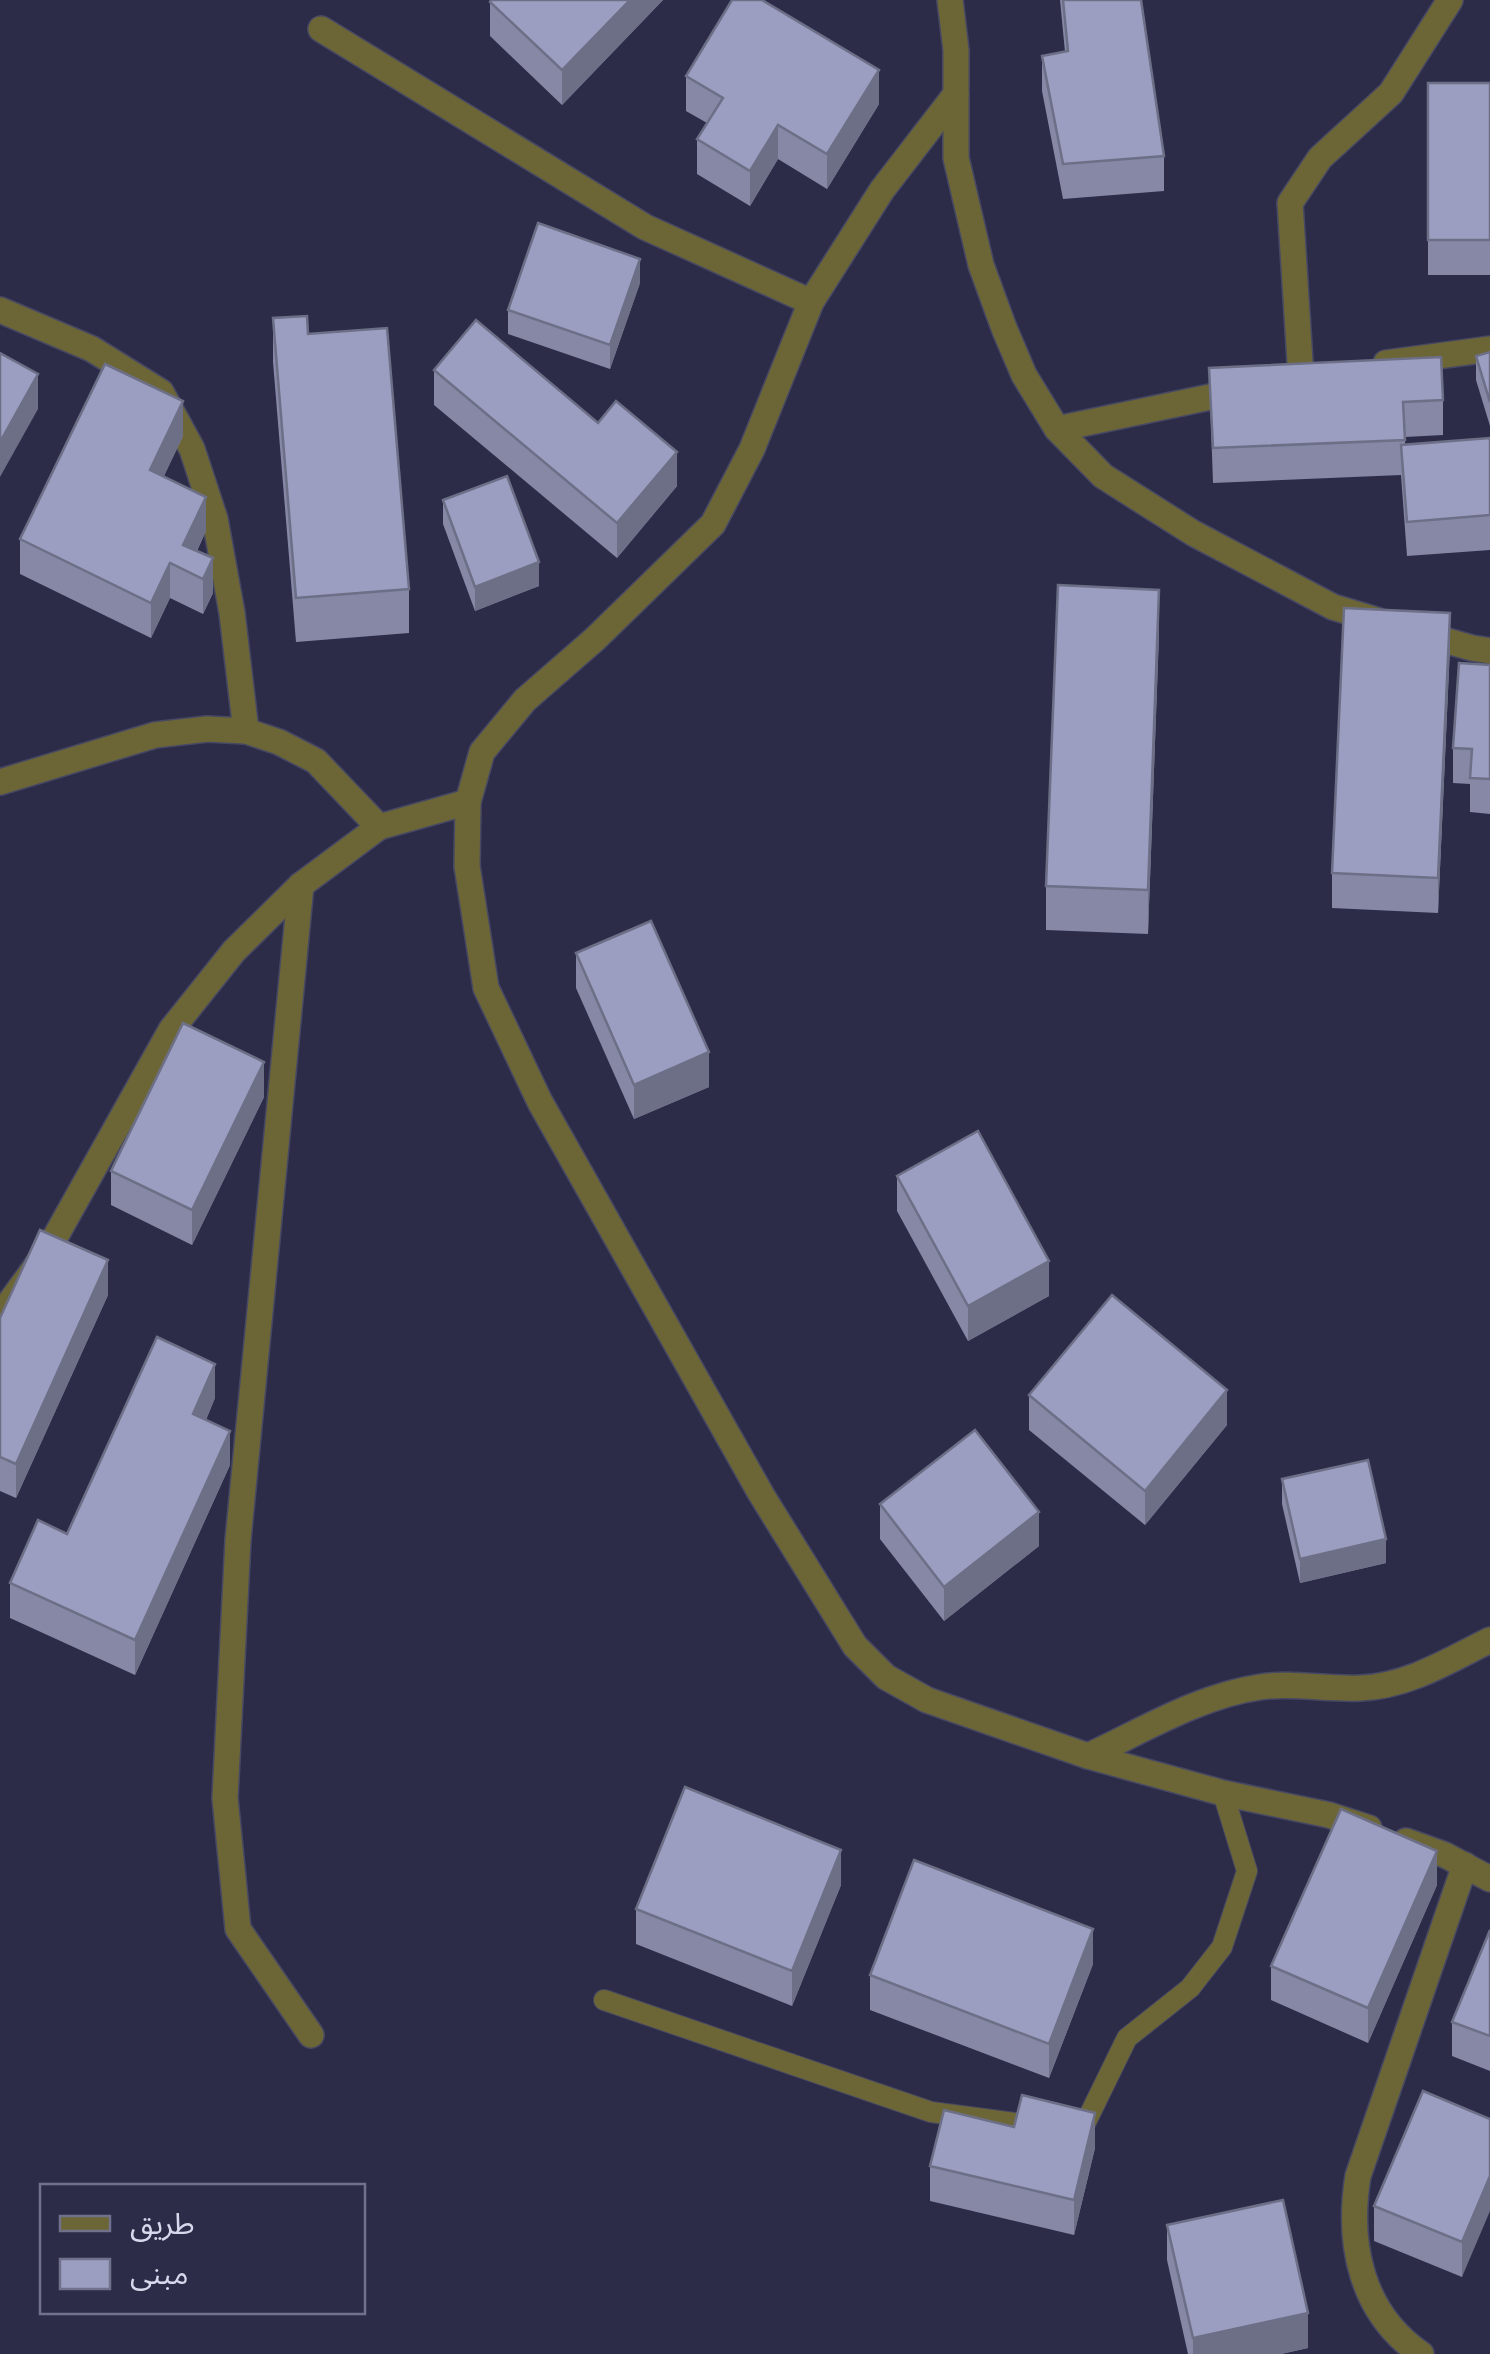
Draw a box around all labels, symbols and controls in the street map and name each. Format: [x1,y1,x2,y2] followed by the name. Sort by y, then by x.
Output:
[40,2184,365,2314] legend
[130,2206,195,2242] text: طريق
[130,2256,188,2291] text: مبنى

